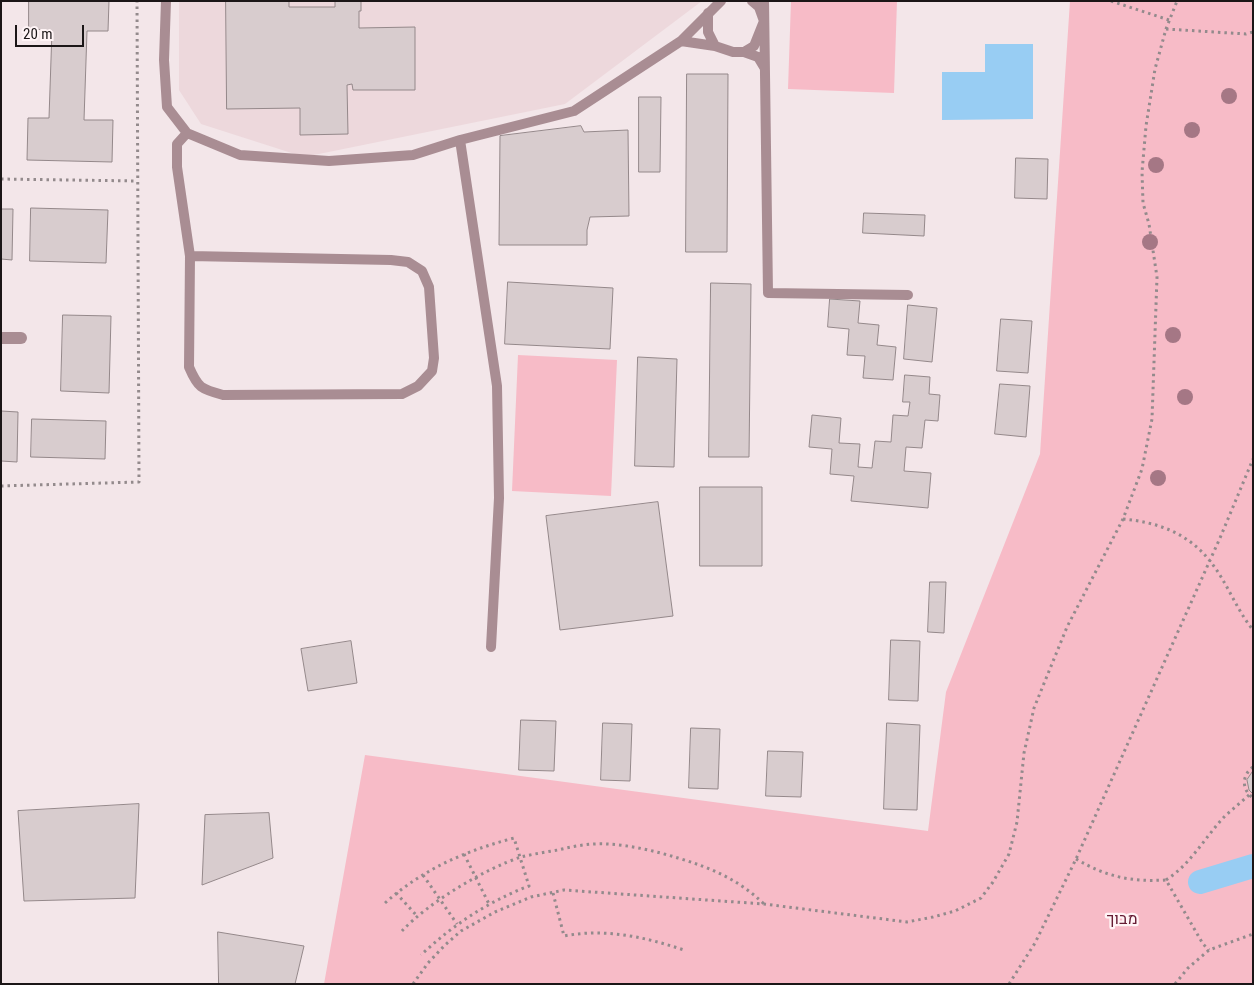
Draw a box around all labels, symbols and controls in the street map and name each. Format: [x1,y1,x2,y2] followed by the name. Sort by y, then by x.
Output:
[18,15,86,47] scale bar
[23,25,53,43] text: 20 m
[1106,910,1138,930] park label: מבוך

